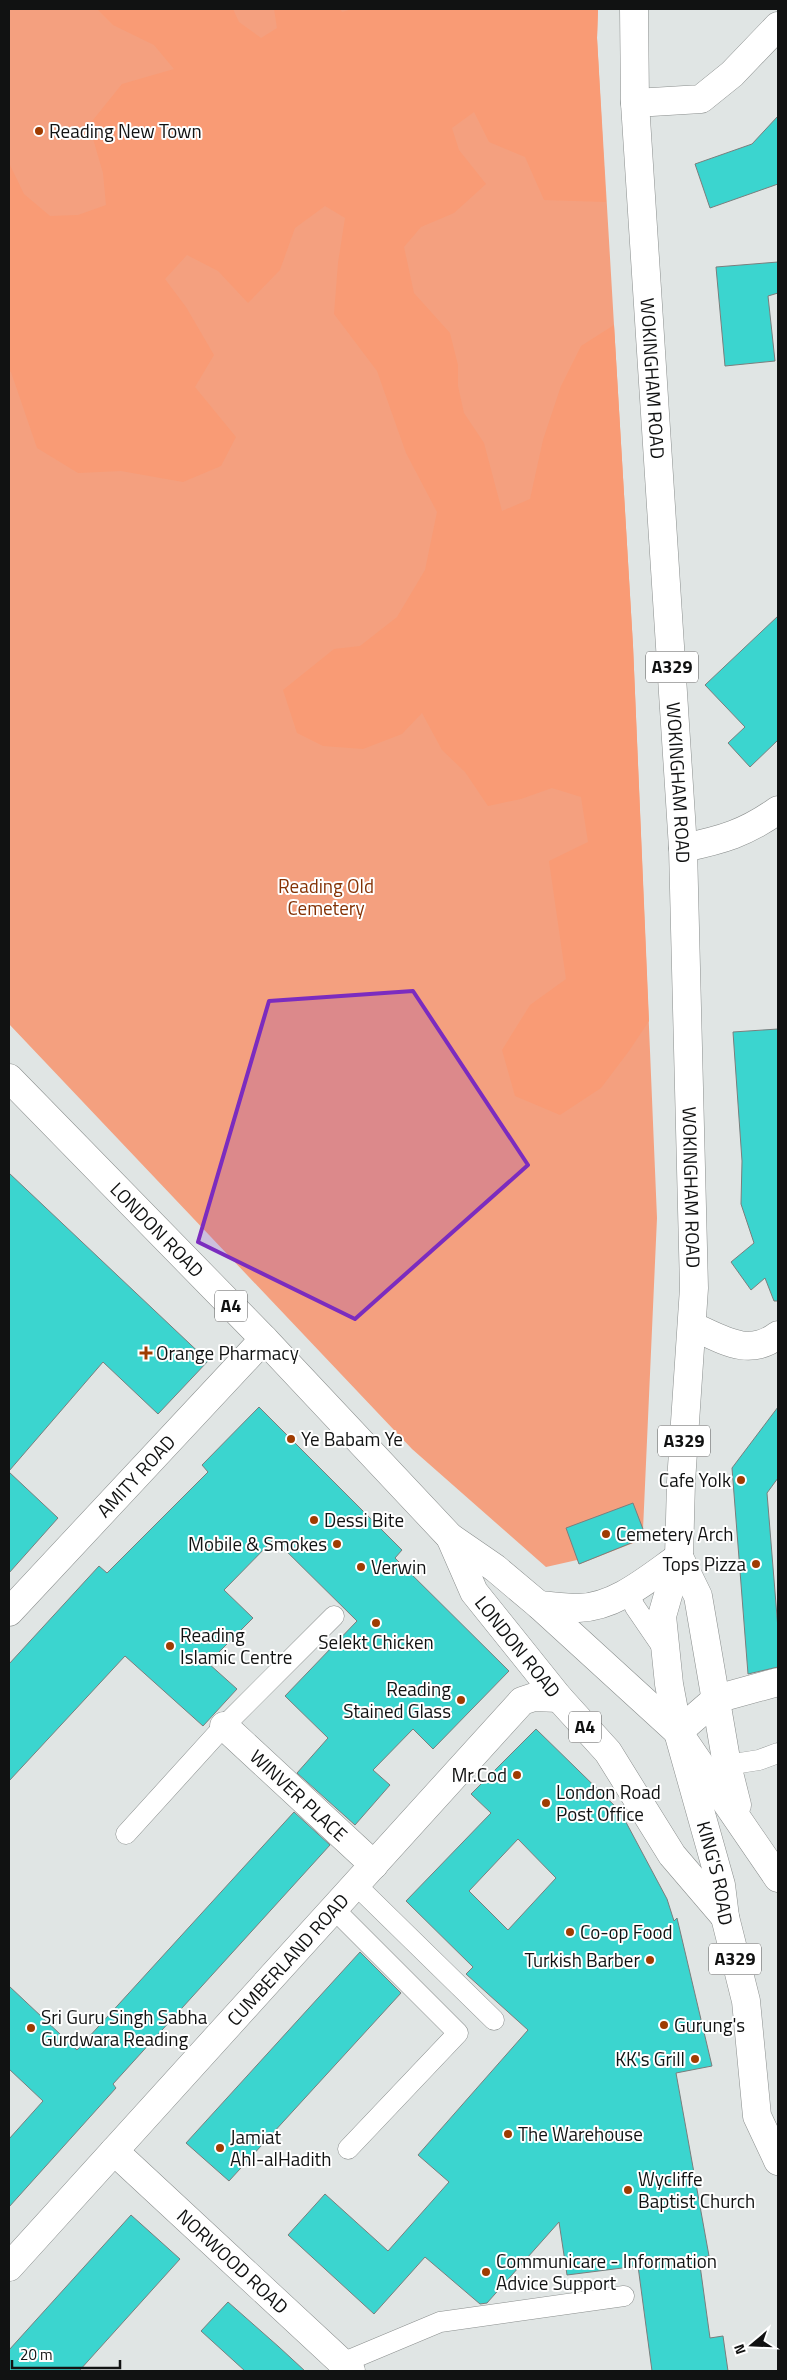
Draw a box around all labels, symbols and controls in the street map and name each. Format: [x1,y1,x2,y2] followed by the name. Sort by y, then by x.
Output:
[49,116,202,145] place label: Reading New Town
[33,125,45,137] marker: Reading New Town
[634,297,673,460] street label: WOKINGHAM ROAD
[646,652,698,682] road number: A329
[660,701,698,863] street label: WOKINGHAM ROAD
[278,871,374,922] park label: Reading Old Cemetery
[675,1106,708,1268] street label: WOKINGHAM ROAD
[104,1175,211,1284] street label: LONDON ROAD
[215,1290,247,1322] road number: A4
[156,1338,299,1367] place label: Orange Pharmacy
[140,1347,152,1359] marker: Orange Pharmacy
[301,1424,403,1453] place label: Ye Babam Ye
[658,1425,710,1456] road number: A329
[89,1428,182,1524] street label: AMITY ROAD
[285,1433,297,1445] marker: Ye Babam Ye
[659,1465,731,1494] place label: Cafe Yolk
[735,1474,747,1486] marker: Cafe Yolk
[324,1505,404,1534] place label: Dessi Bite
[308,1514,320,1526] marker: Dessi Bite
[616,1519,734,1548] place label: Cemetery Arch
[600,1528,612,1540] marker: Cemetery Arch
[188,1529,327,1558] place label: Mobile & Smokes
[331,1538,343,1550] marker: Mobile & Smokes
[662,1549,746,1578] place label: Tops Pizza
[371,1552,426,1581] place label: Verwin
[750,1558,762,1570] marker: Tops Pizza
[355,1561,367,1573] marker: Verwin
[468,1589,568,1704] street label: LONDON ROAD
[370,1617,382,1629] marker: Selekt Chicken
[180,1620,292,1671] place label: Reading Islamic Centre
[318,1627,434,1656] place label: Selekt Chicken
[164,1640,176,1652] marker: Reading Islamic Centre
[343,1674,451,1725] place label: Reading Stained Glass
[455,1694,467,1706] marker: Reading Stained Glass
[569,1711,601,1742] road number: A4
[244,1742,355,1848] street label: WINVER PLACE
[451,1760,507,1789] place label: Mr.Cod
[511,1769,523,1781] marker: Mr.Cod
[556,1777,661,1828] place label: London Road Post Office
[540,1797,552,1809] marker: London Road Post Office
[690,1818,742,1928] street label: KING'S ROAD
[220,1886,355,2032] street label: CUMBERLAND ROAD
[580,1917,673,1946] place label: Co-op Food
[564,1926,576,1938] marker: Co-op Food
[709,1944,761,1975] road number: A329
[525,1945,640,1974] place label: Turkish Barber
[644,1954,656,1966] marker: Turkish Barber
[41,2002,208,2053] place label: Sri Guru Singh Sabha Gurdwara Reading
[674,2010,745,2039] place label: Gurung's
[658,2019,670,2031] marker: Gurung's
[25,2022,37,2034] marker: Sri Guru Singh Sabha Gurdwara Reading
[615,2044,685,2073] place label: KK's Grill
[689,2053,701,2065] marker: KK's Grill
[518,2119,643,2148] place label: The Warehouse
[230,2122,331,2173] place label: Jamiat Ahl-alHadith
[502,2128,514,2140] marker: The Warehouse
[214,2142,226,2154] marker: Jamiat Ahl-alHadith
[638,2164,755,2215] place label: Wycliffe Baptist Church
[622,2184,634,2196] marker: Wycliffe Baptist Church
[171,2202,295,2320] street label: NORWOOD ROAD
[496,2246,717,2297] place label: Communicare - Information Advice Support
[480,2266,492,2278] marker: Communicare - Information Advice Support
[727,2320,777,2370] north arrow
[12,2338,120,2370] scale bar
[728,2341,751,2357] text: N
[20,2343,53,2366] text: 20 m

